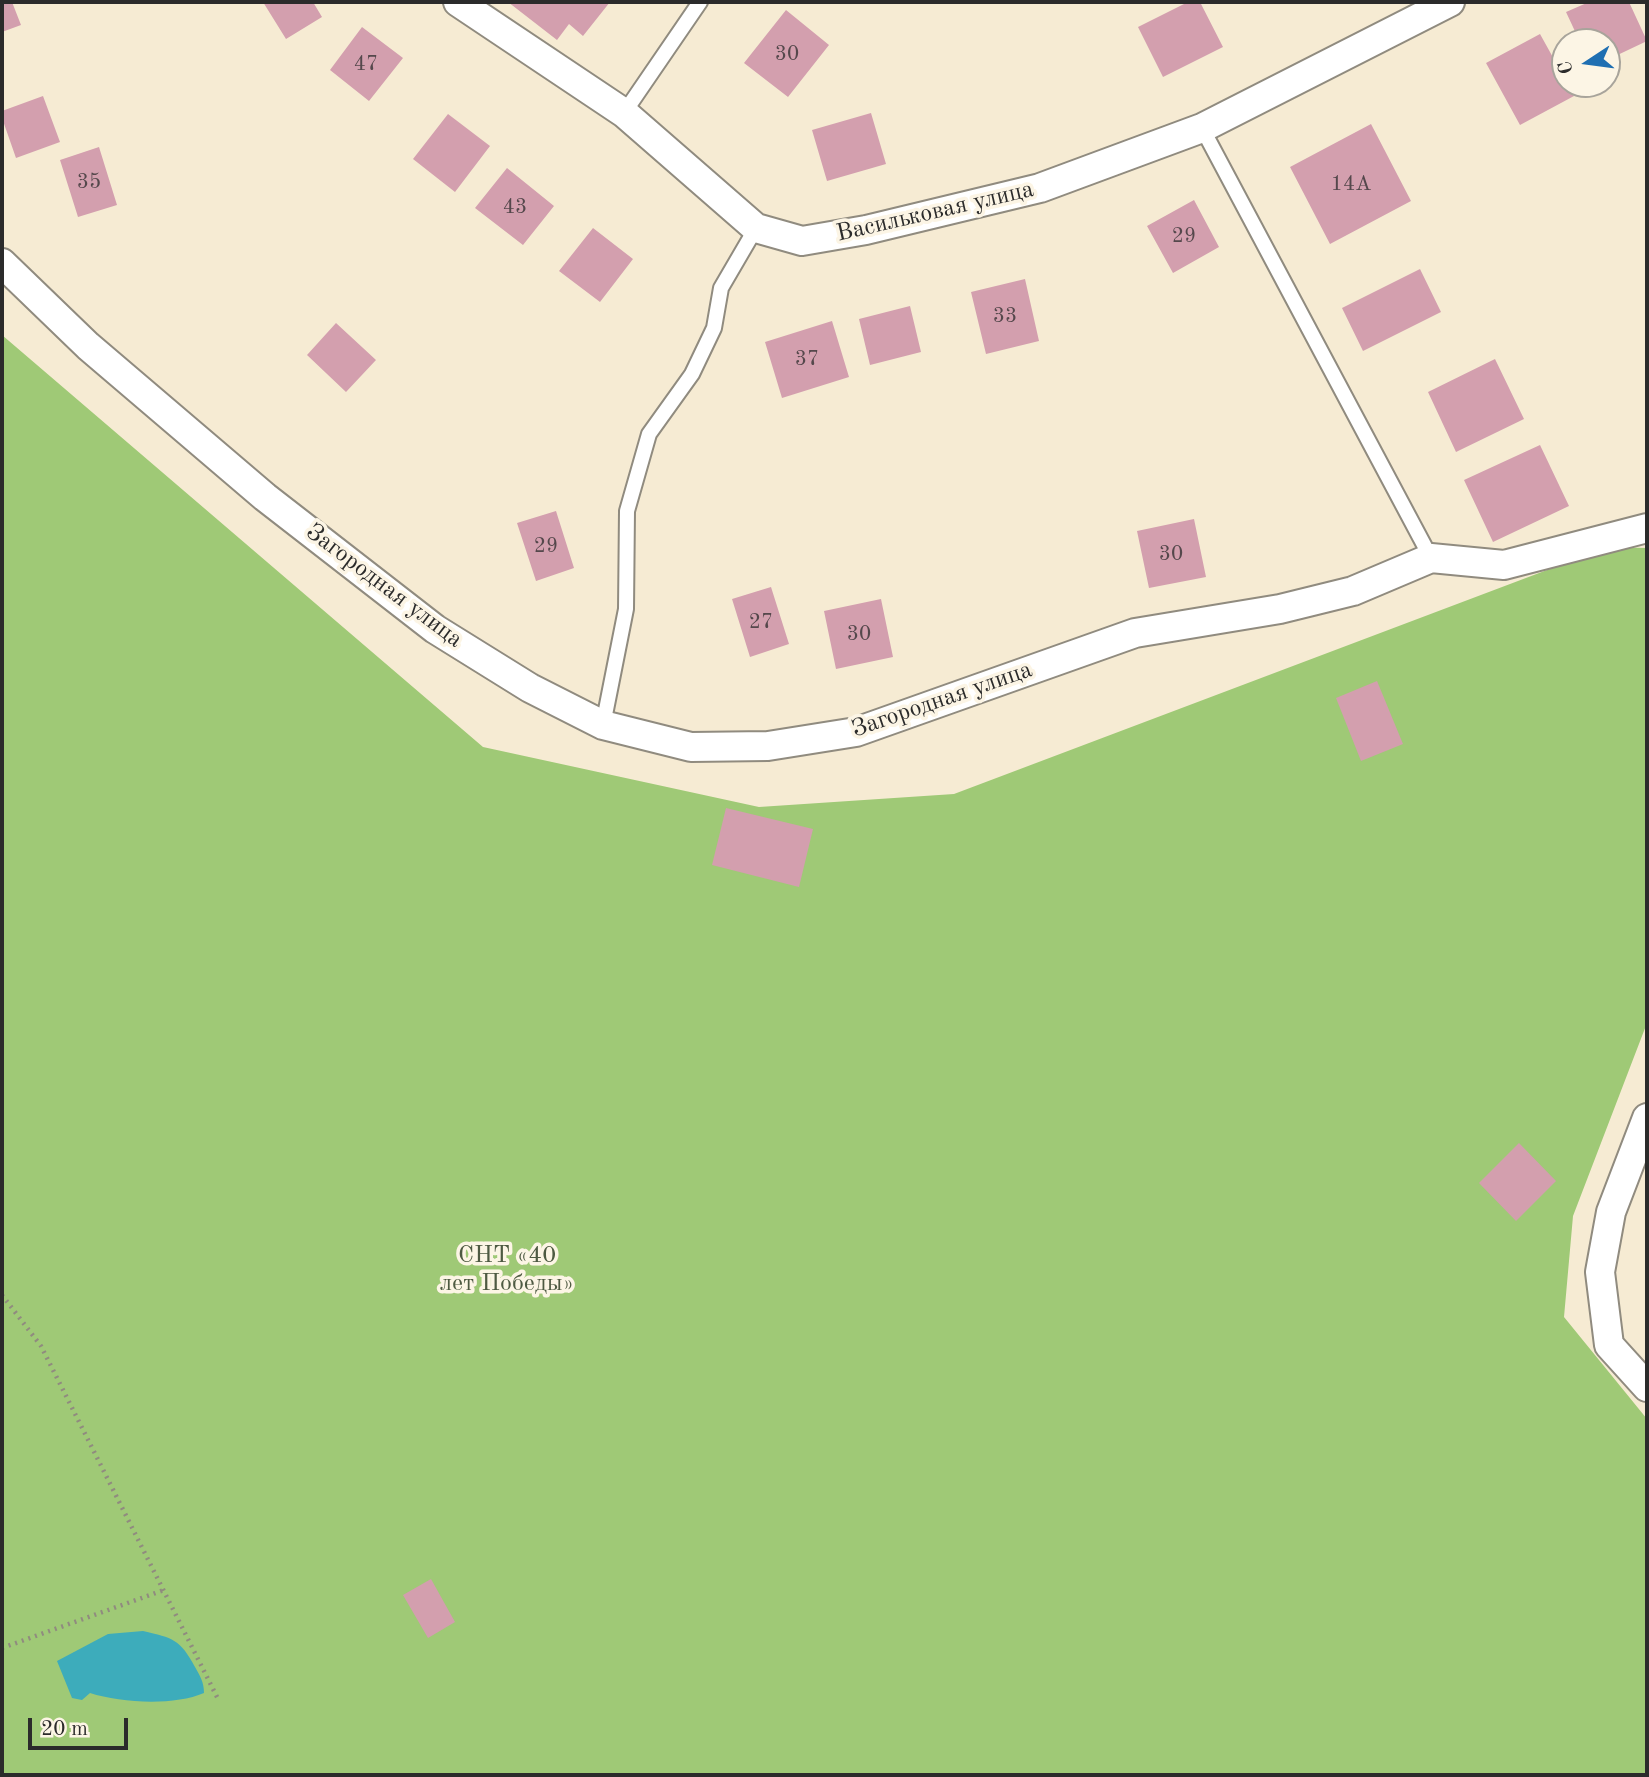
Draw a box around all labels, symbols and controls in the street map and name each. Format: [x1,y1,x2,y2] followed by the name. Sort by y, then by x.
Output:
[1551,28,1621,98] north arrow
[775,41,799,67] house number: 30
[354,51,378,77] house number: 47
[1556,59,1578,76] text: С
[77,169,101,195] house number: 35
[1331,171,1371,197] house number: 14А
[833,175,1037,249] street label: Васильковая улица
[503,194,527,220] house number: 43
[1172,223,1196,249] house number: 29
[993,303,1017,329] house number: 33
[795,346,819,372] house number: 37
[300,518,468,654] street label: Загородная улица
[534,533,558,559] house number: 29
[1159,541,1183,567] house number: 30
[749,609,773,635] house number: 27
[847,621,871,647] house number: 30
[848,656,1036,744] street label: Загородная улица
[440,1242,574,1298] park label: СНТ «40 лет Победы»
[32,1704,131,1748] scale bar
[41,1719,88,1740] text: 20 m

